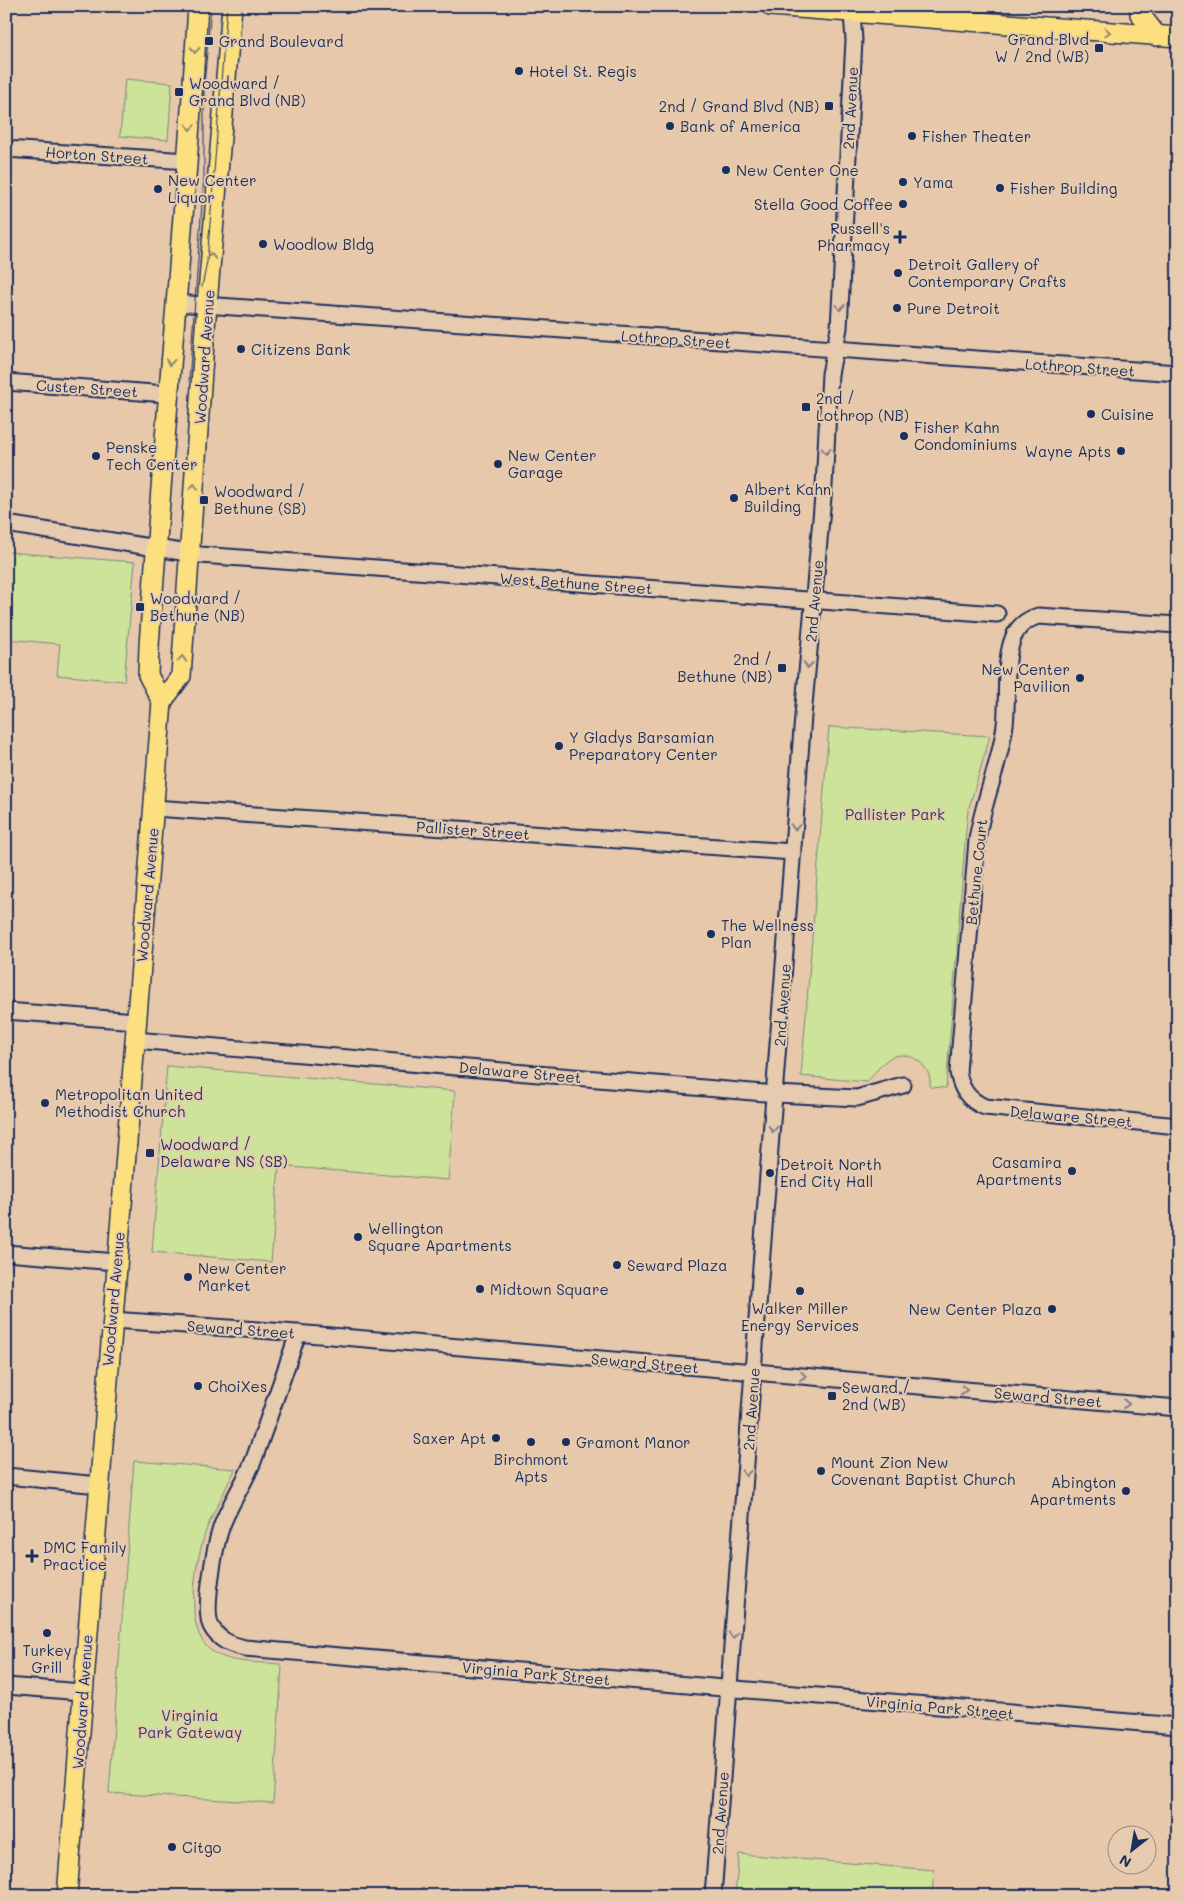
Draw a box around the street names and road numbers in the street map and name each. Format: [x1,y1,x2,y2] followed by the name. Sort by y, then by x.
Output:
[838,66,862,150] street label: 2nd Avenue
[45,141,149,169] street label: Horton Street
[189,289,219,425] street label: Woodward Avenue
[620,325,732,353] street label: Lothrop Street
[1024,353,1136,381] street label: Lothrop Street
[35,374,139,402] street label: Custer Street
[800,559,828,643] street label: 2nd Avenue
[499,568,653,598] street label: West Bethune Street
[415,816,531,844] street label: Pallister Street
[961,818,991,926] street label: Bethune Court
[131,827,163,963] street label: Woodward Avenue
[769,963,795,1047] street label: 2nd Avenue
[458,1057,582,1087] street label: Delaware Street
[1009,1101,1133,1131] street label: Delaware Street
[97,1231,129,1367] street label: Woodward Avenue
[186,1315,296,1343] street label: Seward Street
[590,1348,700,1378] street label: Seward Street
[738,1367,764,1451] street label: 2nd Avenue
[993,1382,1103,1412] street label: Seward Street
[67,1634,97,1770] street label: Woodward Avenue
[461,1657,611,1689] street label: Virginia Park Street
[865,1691,1015,1723] street label: Virginia Park Street
[707,1771,733,1855] street label: 2nd Avenue

